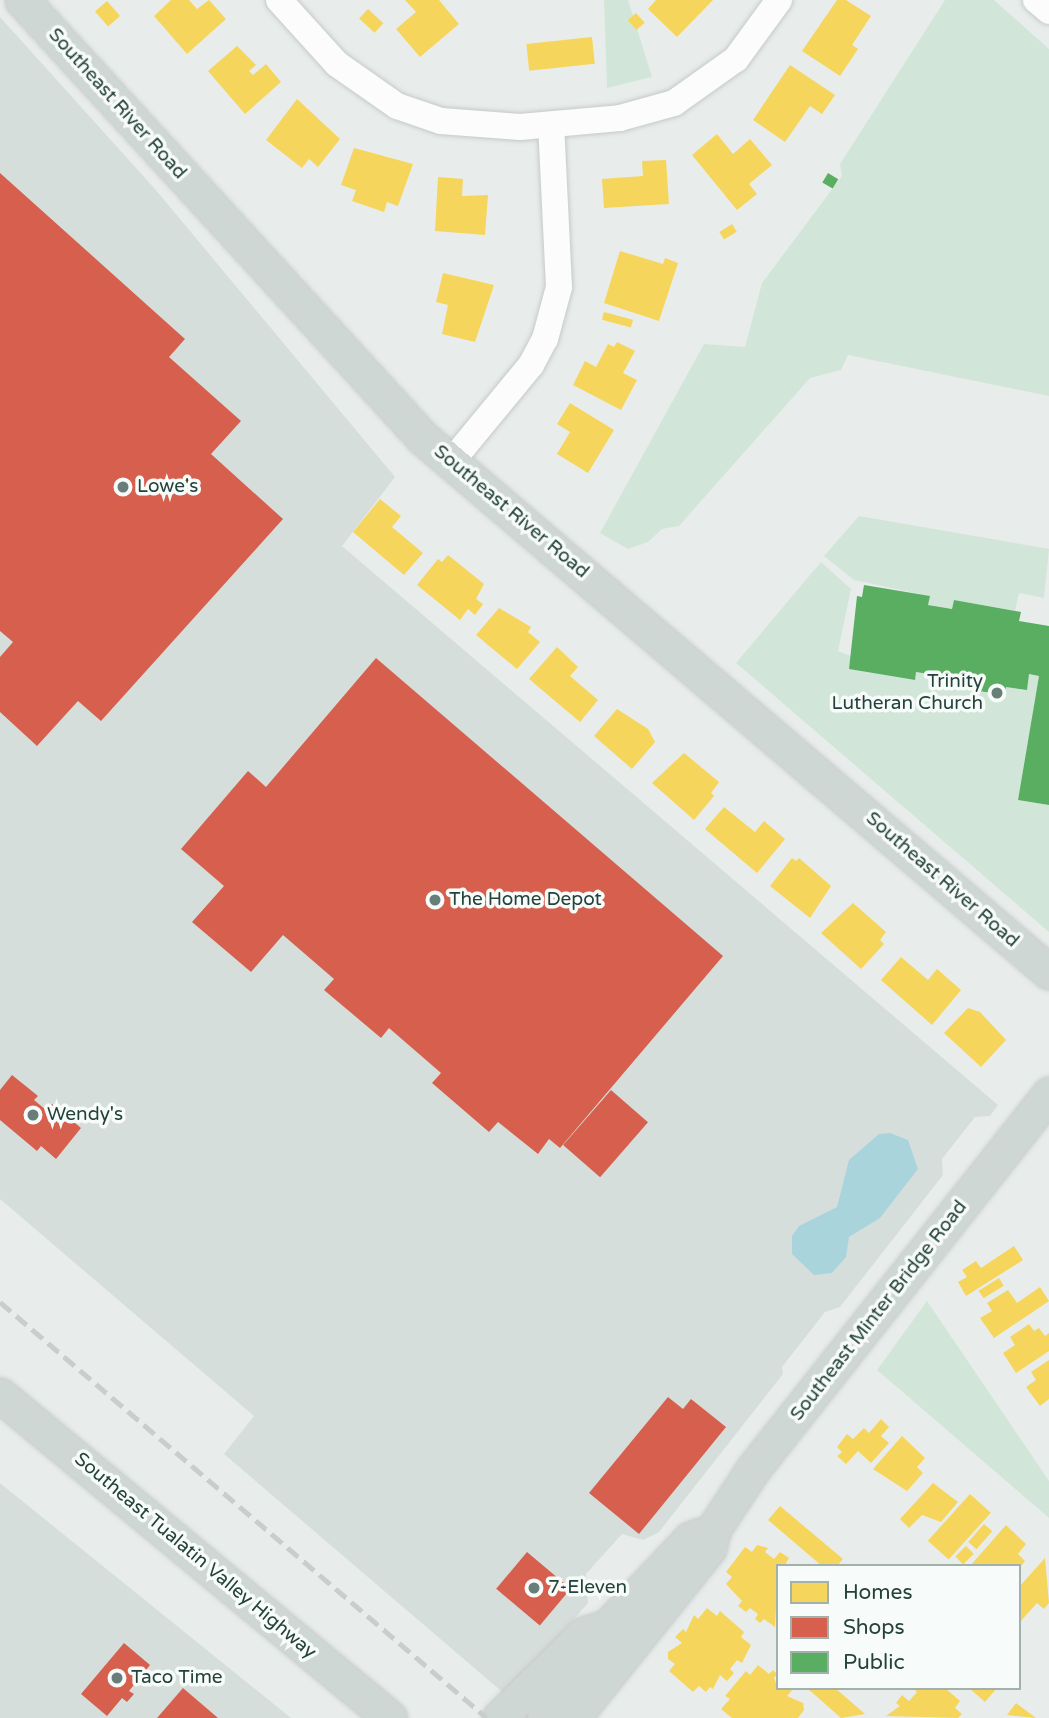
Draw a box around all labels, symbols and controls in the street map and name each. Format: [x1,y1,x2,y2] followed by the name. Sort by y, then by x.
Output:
[43,24,191,184] street label: Southeast River Road
[429,441,593,583] street label: Southeast River Road
[137,476,198,498] place label: Lowe's
[115,479,131,495] marker: Lowe's
[831,671,983,715] place label: Trinity Lutheran Church
[989,685,1005,701] marker: Trinity Lutheran Church
[861,807,1023,953] street label: Southeast River Road
[449,889,602,911] place label: The Home Depot
[427,892,443,908] marker: The Home Depot
[47,1104,123,1126] place label: Wendy's
[25,1107,41,1123] marker: Wendy's
[786,1196,972,1426] street label: Southeast Minter Bridge Road
[69,1448,321,1664] street label: Southeast Tualatin Valley Highway
[776,1564,1021,1690] legend
[548,1577,627,1599] place label: 7-Eleven
[526,1580,542,1596] marker: 7-Eleven
[843,1580,913,1605] text: Homes
[843,1615,905,1640] text: Shops
[843,1650,905,1675] text: Public
[131,1667,223,1689] place label: Taco Time
[109,1670,125,1686] marker: Taco Time

